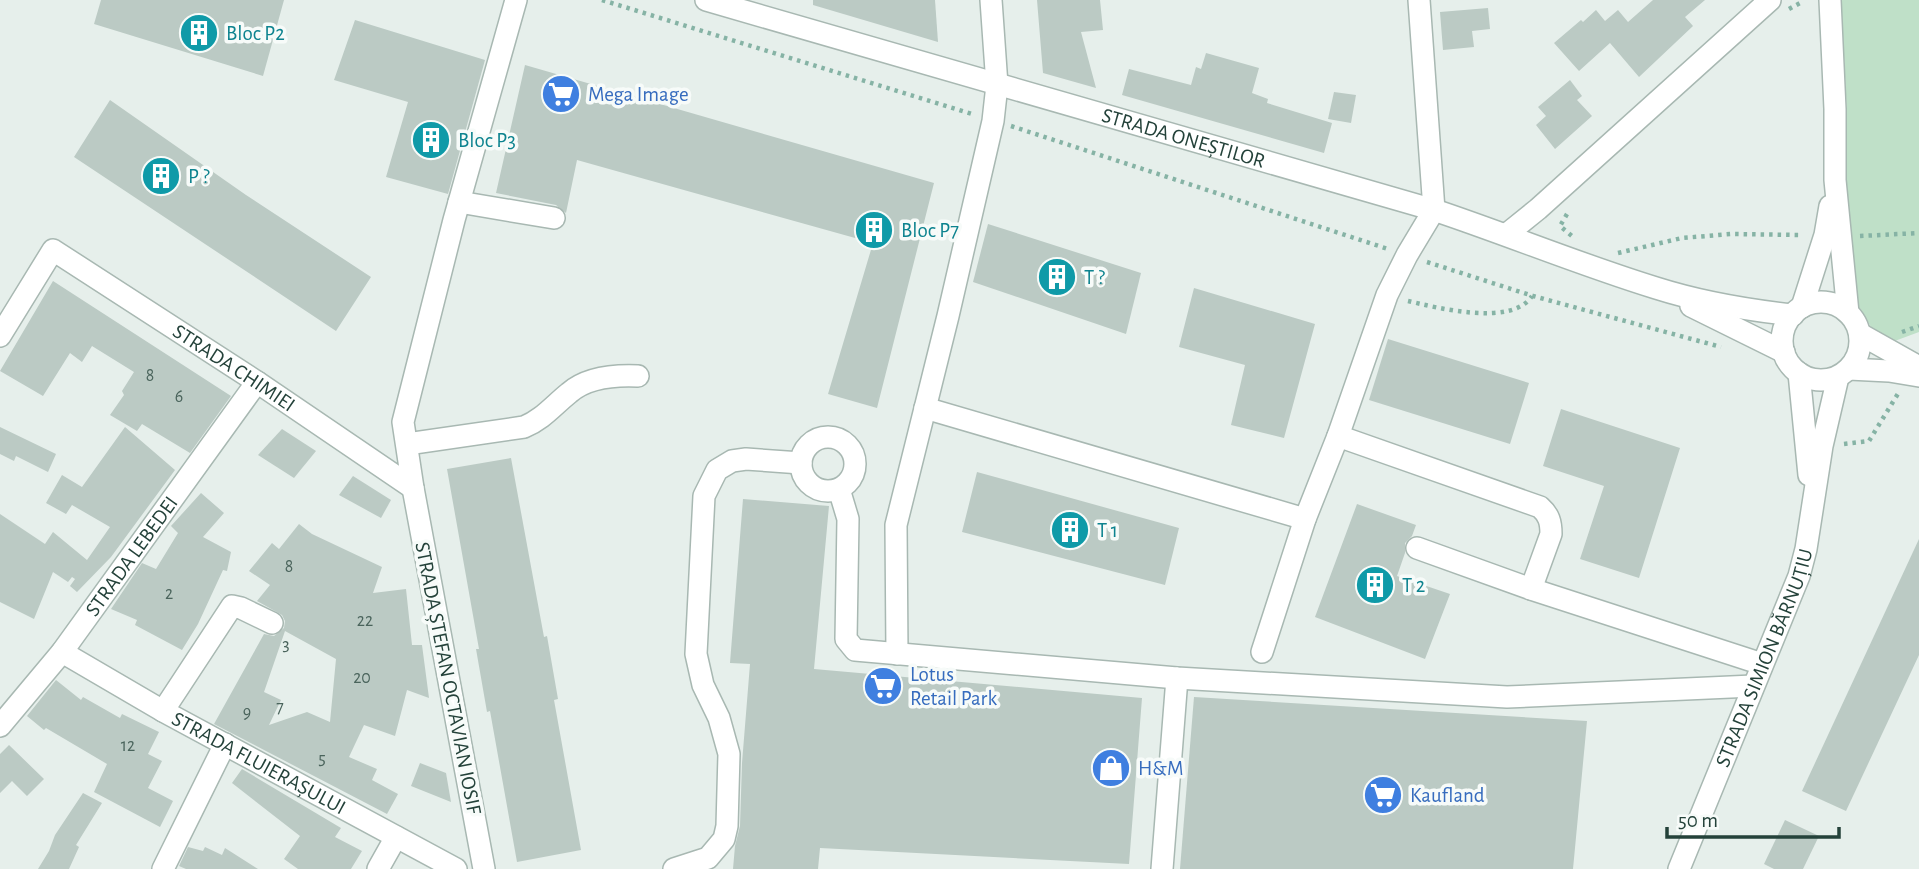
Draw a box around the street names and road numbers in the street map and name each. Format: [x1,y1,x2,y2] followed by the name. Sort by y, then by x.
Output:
[1099,104,1268,171] street label: STRADA ONEȘTILOR
[169,320,299,415] street label: STRADA CHIMIEI
[81,492,181,620] street label: STRADA LEBEDEI
[409,540,485,817] street label: STRADA ȘTEFAN OCTAVIAN IOSIF
[1712,546,1816,770] street label: STRADA SIMION BĂRNUȚIU
[169,708,349,818] street label: STRADA FLUIERAȘULUI

